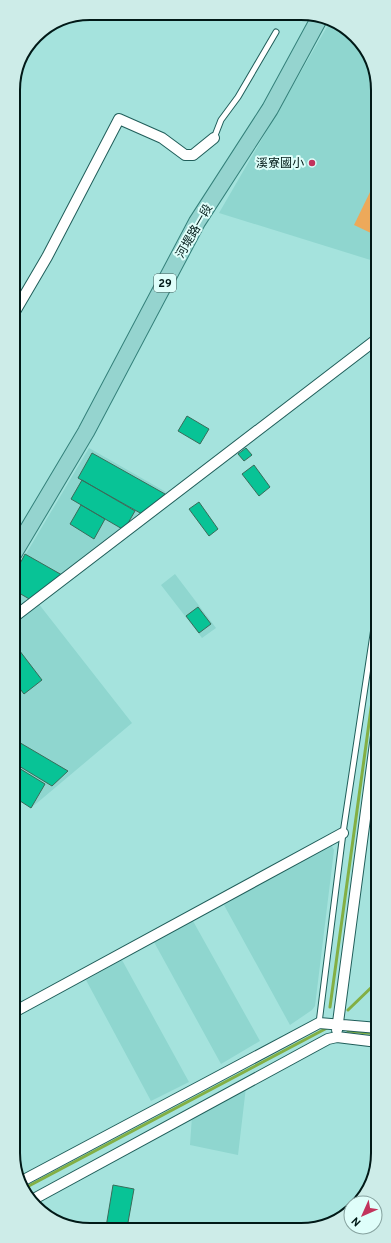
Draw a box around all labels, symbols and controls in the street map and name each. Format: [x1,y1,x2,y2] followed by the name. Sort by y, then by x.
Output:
[256,156,304,172] place label: 溪寮國小
[307,158,317,168] marker: 溪寮國小
[173,202,217,261] street label: 河堤路一段
[154,274,176,292] road number: 29
[343,1195,383,1235] north arrow
[349,1214,364,1229] text: N

